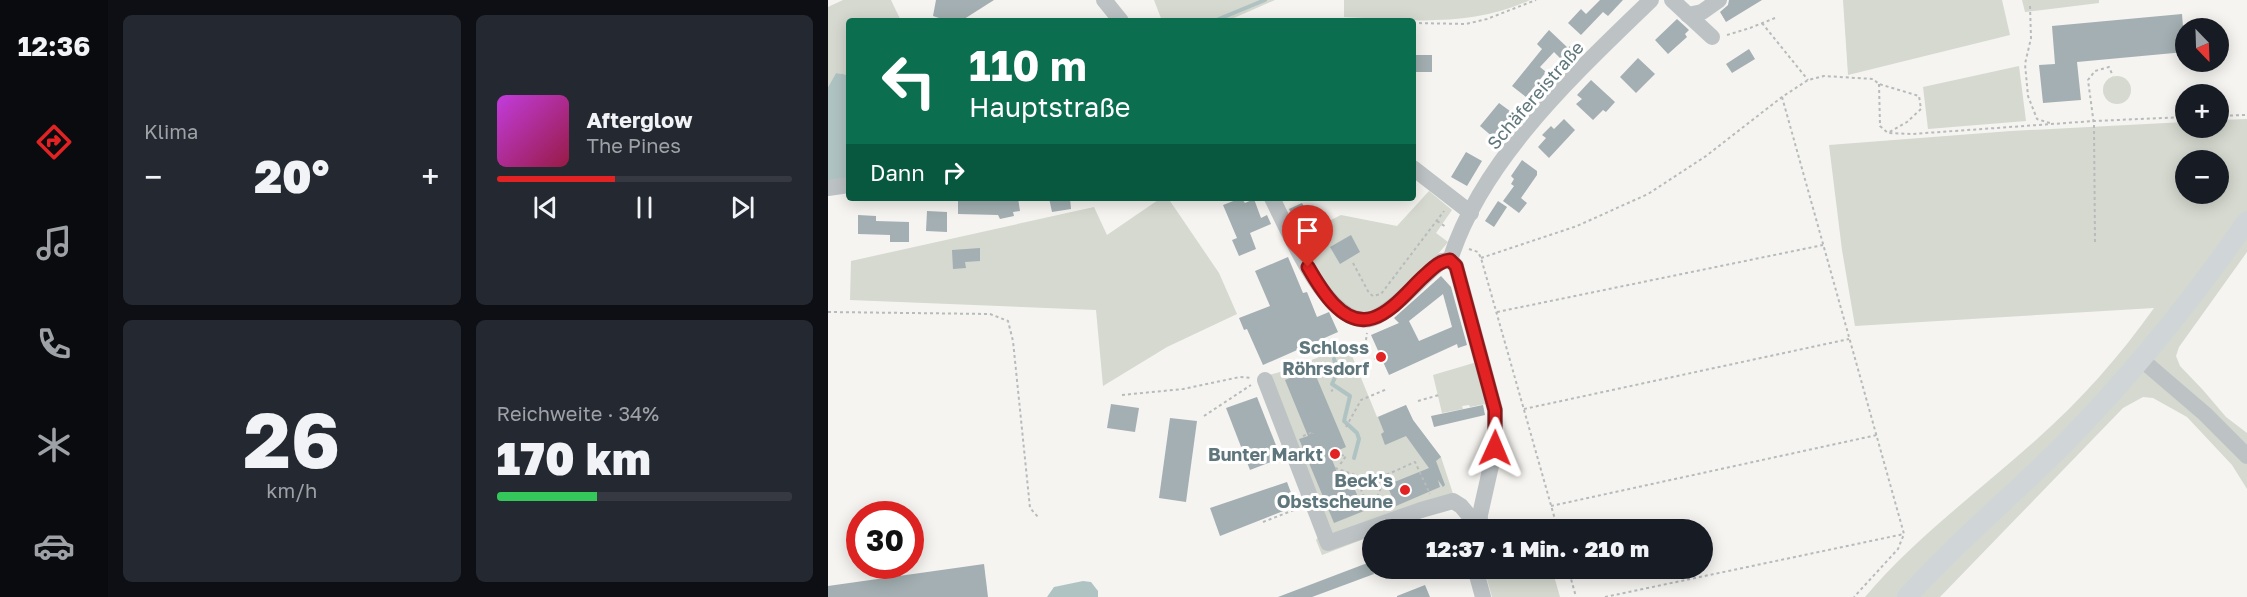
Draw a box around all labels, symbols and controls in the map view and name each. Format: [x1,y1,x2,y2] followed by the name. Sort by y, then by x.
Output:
[2175,18,2229,72] north arrow
[2175,18,2229,204] map controls
[18,30,90,62] text: 12:36
[1482,36,1588,154] street label: Schäfereistraße
[969,40,1087,90] text: 110 m
[870,42,948,120] icon: left
[2175,84,2229,138] button: +
[969,91,1130,123] text: Hauptstraße
[587,106,692,133] text: Afterglow
[144,119,198,143] text: Klima
[33,121,75,163] icon: directions
[587,133,681,157] text: The Pines
[254,149,329,203] text: 20°
[2175,150,2229,204] button: −
[937,156,970,189] icon: right
[144,157,162,196] text: −
[421,157,440,196] text: +
[870,159,925,186] text: Dann
[529,191,562,224] icon: previous
[628,191,661,224] icon: pause
[726,191,759,224] icon: next
[1282,205,1333,267] pin
[1291,214,1324,247] icon: arrive
[33,222,75,264] icon: music
[33,323,75,365] icon: phone
[1282,336,1369,379] place label: Schloss Röhrsdorf
[1374,350,1388,364] marker: Schloss Röhrsdorf
[243,392,340,485] text: 26
[497,401,659,425] text: Reichweite · 34%
[1463,416,1527,480] position arrow
[33,424,75,466] icon: climate
[497,431,651,485] text: 170 km
[1208,443,1323,465] place label: Bunter Markt
[1328,447,1342,461] marker: Bunter Markt
[1277,469,1393,512] place label: Beck's Obstscheune
[266,478,317,502] text: km/h
[1398,483,1412,497] marker: Beck's Obstscheune
[846,501,924,579] speed limit sign: 30
[33,525,75,567] icon: car
[1426,535,1649,562] text: 12:37 · 1 Min. · 210 m

